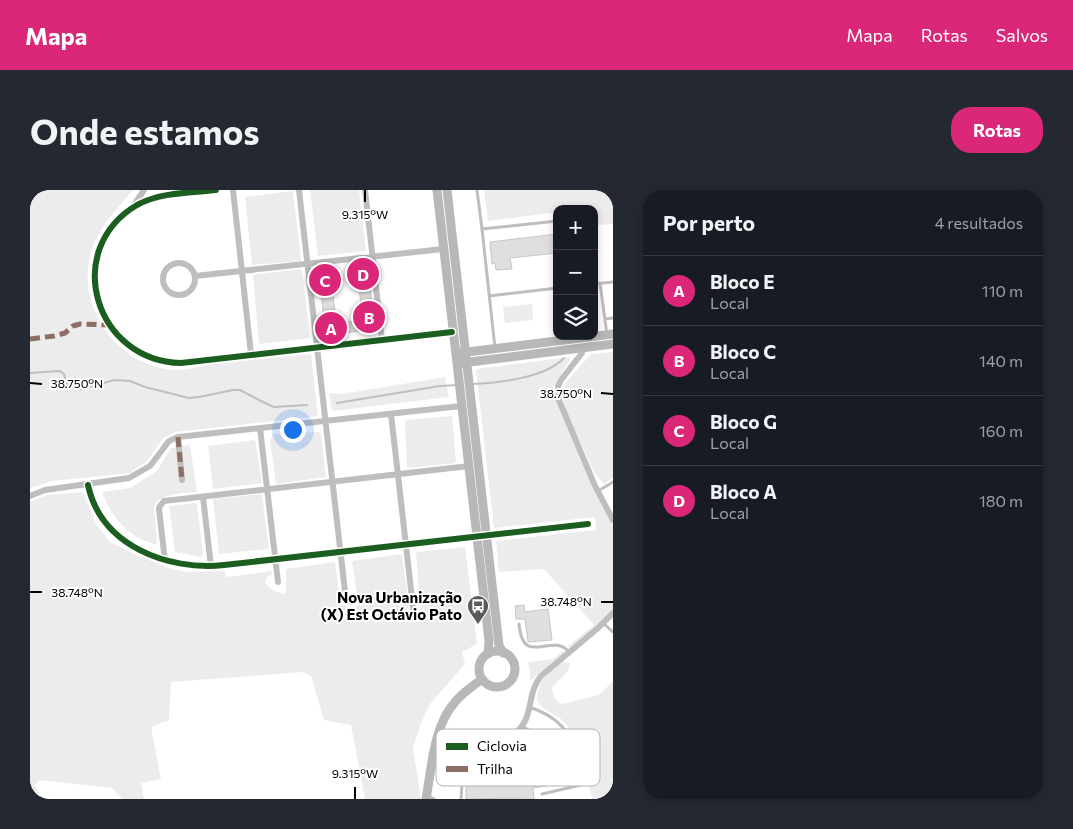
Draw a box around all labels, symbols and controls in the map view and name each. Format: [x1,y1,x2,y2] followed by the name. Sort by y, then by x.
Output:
[25,21,87,50] text: Mapa
[846,24,893,46] text: Mapa
[921,24,968,46] text: Rotas
[996,24,1048,46] text: Salvos
[951,107,1043,153] button: Rotas
[30,109,260,152] text: Onde estamos
[553,205,598,340] map controls
[553,205,598,250] button: +
[342,207,388,221] text: 9.315°W
[663,210,755,235] text: Por perto
[935,213,1023,232] text: 4 resultados
[553,250,598,295] button: −
[347,255,379,293] pin: D
[309,261,341,299] pin: C
[710,270,775,293] text: Bloco E
[673,281,685,300] text: A
[982,281,1023,300] text: 110 m
[710,293,749,312] text: Local
[553,295,598,340] button: layers
[353,298,385,336] pin: B
[315,309,347,347] pin: A
[710,340,776,363] text: Bloco C
[674,351,684,370] text: B
[979,351,1023,370] text: 140 m
[710,363,749,382] text: Local
[51,376,103,390] text: 38.750°N
[540,386,592,400] text: 38.750°N
[710,410,777,433] text: Bloco G
[280,417,306,443] your location
[674,421,684,440] text: C
[979,421,1023,440] text: 160 m
[710,433,749,452] text: Local
[710,480,777,503] text: Bloco A
[673,491,685,510] text: D
[979,491,1023,510] text: 180 m
[710,503,749,522] text: Local
[51,585,103,599] text: 38.748°N
[321,588,462,623] place label: Nova Urbanização (X) Est Octávio Pato
[466,594,490,625] bus stop icon: Nova Urbanização (X) Est Octávio Pato
[540,594,592,608] text: 38.748°N
[436,729,600,786] legend
[477,737,527,754] text: Ciclovia
[477,760,513,777] text: Trilha
[332,766,378,780] text: 9.315°W

